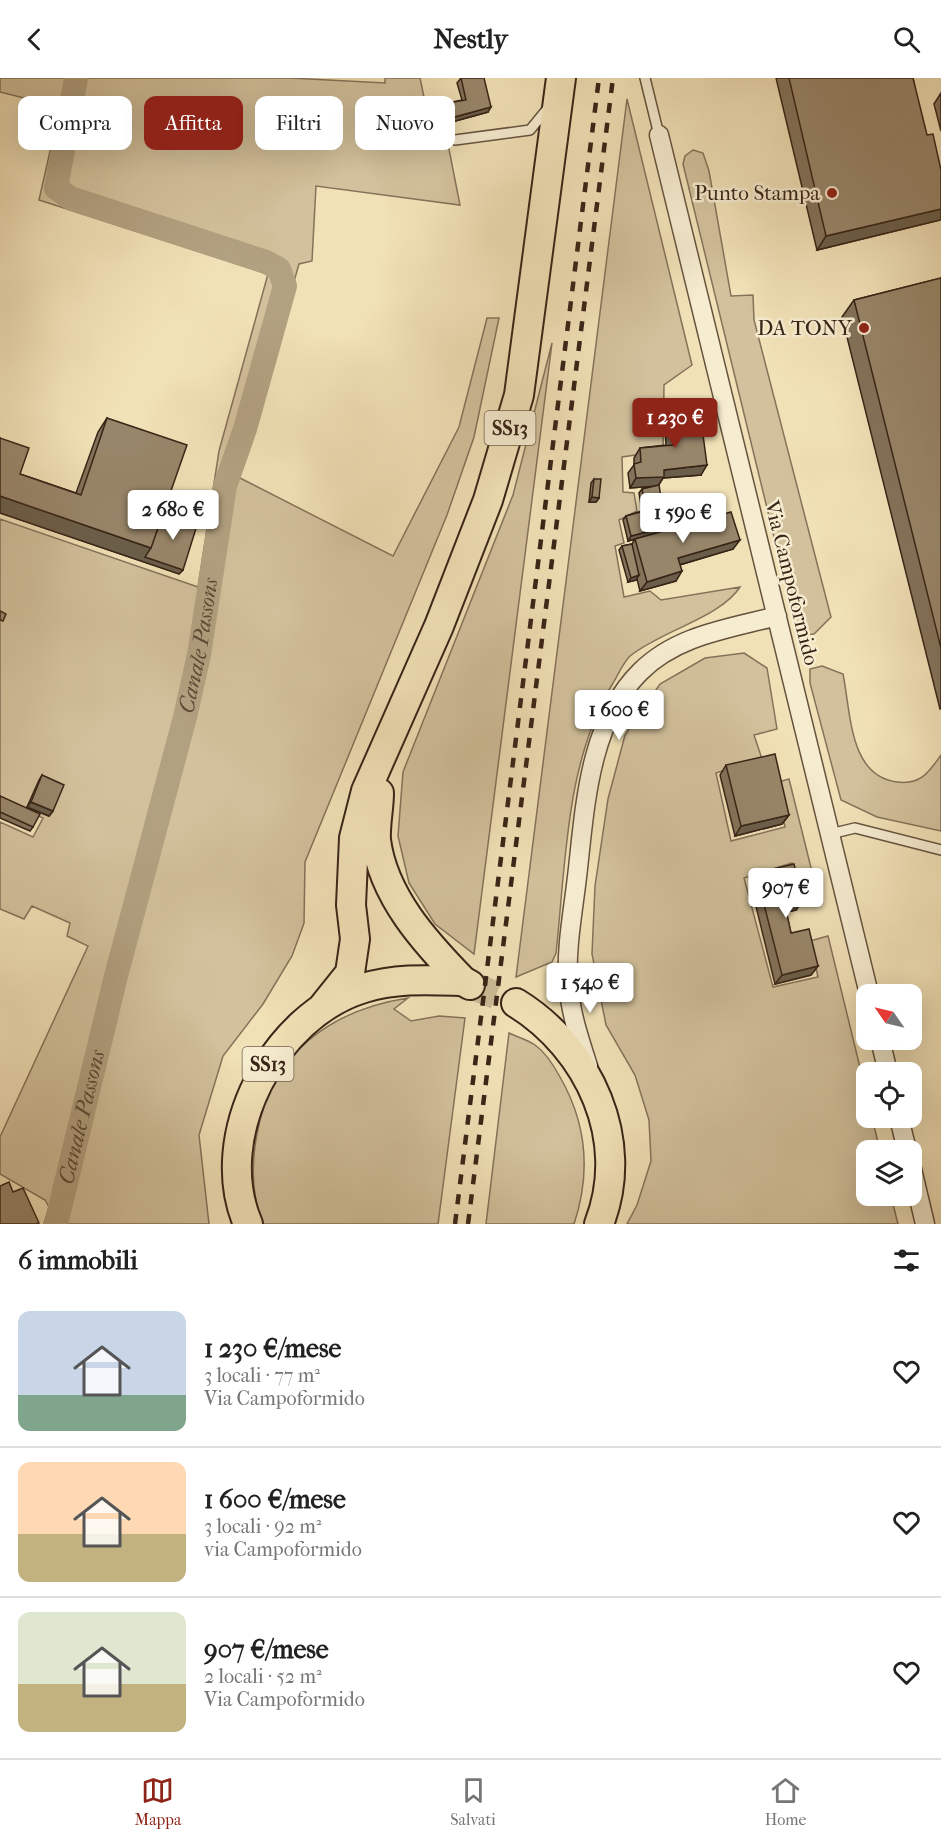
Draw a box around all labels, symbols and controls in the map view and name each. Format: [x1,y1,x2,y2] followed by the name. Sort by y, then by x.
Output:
[18,23,51,56] icon: back
[433,23,508,55] text: Nestly
[890,23,923,56] icon: search
[18,96,132,150] chip: Compra
[144,96,243,150] chip: Affitta
[255,96,343,150] chip: Filtri
[355,96,455,150] chip: Nuovo
[694,181,820,205] place label: Punto Stampa
[825,186,839,200] marker: Punto Stampa
[757,316,853,340] place label: DA TONY
[857,321,871,335] marker: DA TONY
[620,398,730,449] pin: 1 230 €
[646,406,704,429] text: 1 230 €
[484,411,536,445] road number: SS13
[118,490,228,541] pin: 2 680 €
[628,493,738,544] pin: 1 590 €
[760,497,824,668] street label: Via Campoformido
[142,498,204,521] text: 2 680 €
[654,501,712,524] text: 1 590 €
[173,575,224,716] water label: Canale Passons
[564,690,674,741] pin: 1 600 €
[589,698,649,721] text: 1 600 €
[744,868,828,919] pin: 907 €
[762,876,810,899] text: 907 €
[535,963,645,1014] pin: 1 540 €
[560,971,620,994] text: 1 540 €
[856,984,922,1050] north arrow
[856,984,922,1206] map controls
[53,1046,111,1187] water label: Canale Passons
[242,1047,294,1081] road number: SS13
[856,1062,922,1128] button: locate
[856,1140,922,1206] button: layers
[890,1244,923,1277] icon: filters
[18,1245,138,1276] text: 6 immobili
[204,1333,341,1364] text: 1 230 €/mese
[66,1335,138,1407] icon: home
[890,1355,923,1388] icon: heart
[204,1364,320,1387] text: 3 locali · 77 m²
[204,1387,365,1410] text: Via Campoformido
[204,1484,346,1515] text: 1 600 €/mese
[66,1486,138,1558] icon: home
[890,1506,923,1539] icon: heart
[204,1515,321,1538] text: 3 locali · 92 m²
[204,1538,362,1561] text: via Campoformido
[204,1634,329,1665] text: 907 €/mese
[66,1636,138,1708] icon: home
[890,1656,923,1689] icon: heart
[204,1665,322,1688] text: 2 locali · 52 m²
[204,1688,365,1711] text: Via Campoformido
[134,1774,181,1829] tab: Mappa
[450,1774,496,1829] tab: Salvati
[765,1774,806,1829] tab: Home

